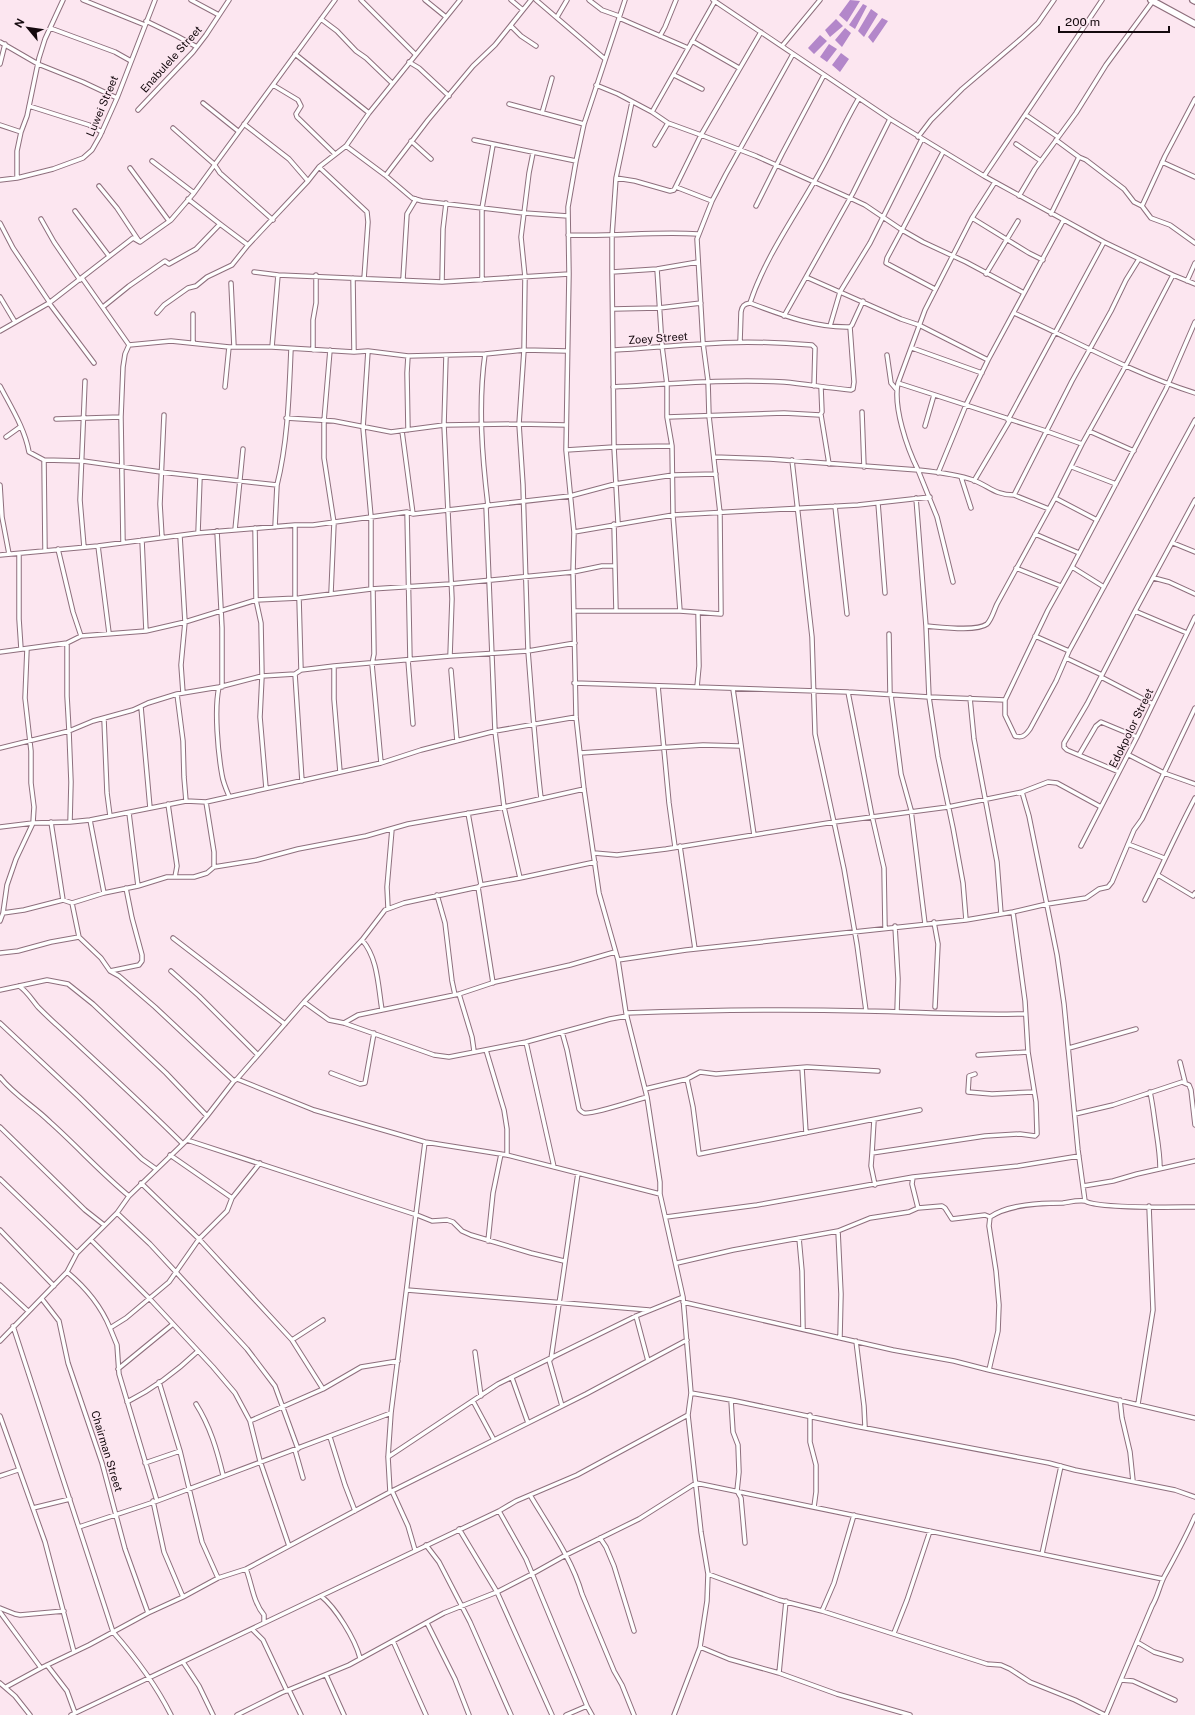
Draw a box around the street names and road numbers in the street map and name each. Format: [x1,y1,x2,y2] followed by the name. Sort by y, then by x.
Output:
[138,23,204,95] street label: Enabulele Street
[84,74,120,138] street label: Luwei Street
[628,330,688,346] street label: Zoey Street
[1107,686,1155,770] street label: Edokpolor Street
[89,1409,125,1493] street label: Chairman Street

